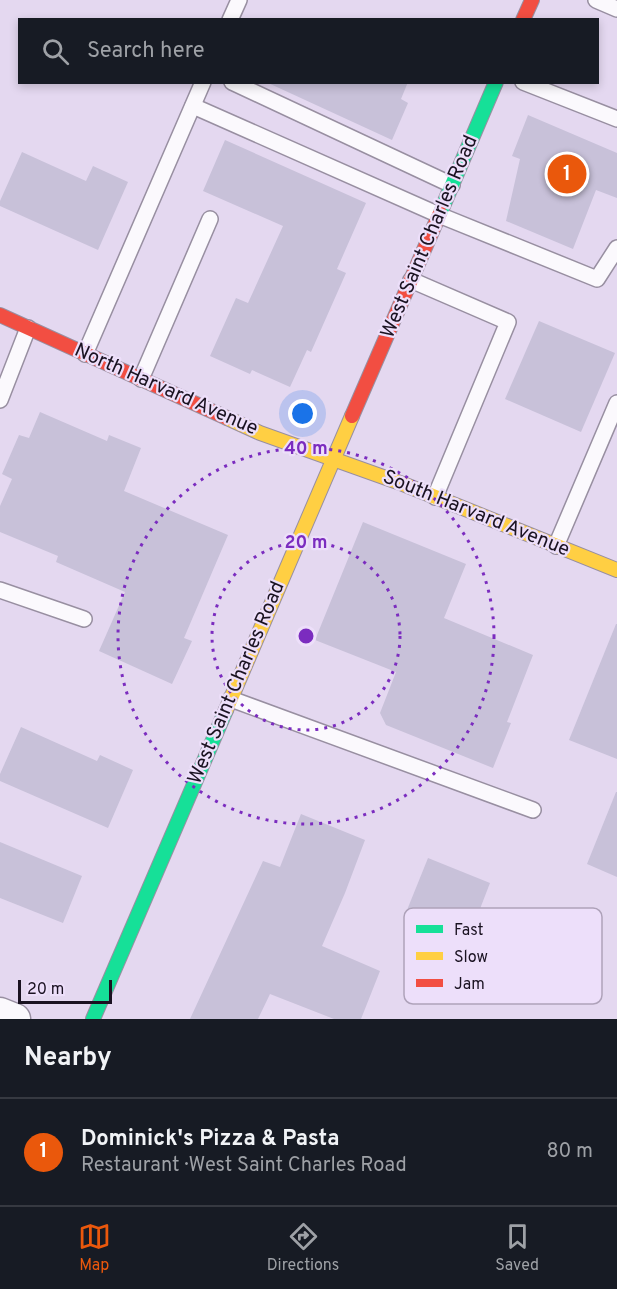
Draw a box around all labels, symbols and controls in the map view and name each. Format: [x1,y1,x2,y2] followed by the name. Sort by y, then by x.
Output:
[18,18,599,84] search box
[39,35,72,68] icon: search
[87,38,205,65] text: Search here
[375,132,485,342] street label: West Saint Charles Road
[548,152,586,196] pin: 1
[70,338,262,442] street label: North Harvard Avenue
[288,399,317,428] your location
[284,438,328,461] text: 40 m
[379,465,573,563] street label: South Harvard Avenue
[284,532,328,555] text: 20 m
[182,578,292,788] street label: West Saint Charles Road
[296,626,316,646] centre of rings
[404,908,602,1004] legend
[454,921,484,941] text: Fast
[454,948,488,968] text: Slow
[454,975,485,995] text: Jam
[18,977,112,1004] scale bar
[27,980,64,1000] text: 20 m
[24,1042,112,1075] text: Nearby
[81,1126,339,1153] text: Dominick's Pizza & Pasta
[40,1139,48,1165] text: 1
[547,1139,593,1165] text: 80 m
[81,1153,407,1179] text: Restaurant · West Saint Charles Road
[78,1220,111,1276] tab: Map
[267,1220,339,1276] tab: Directions
[495,1220,539,1276] tab: Saved

